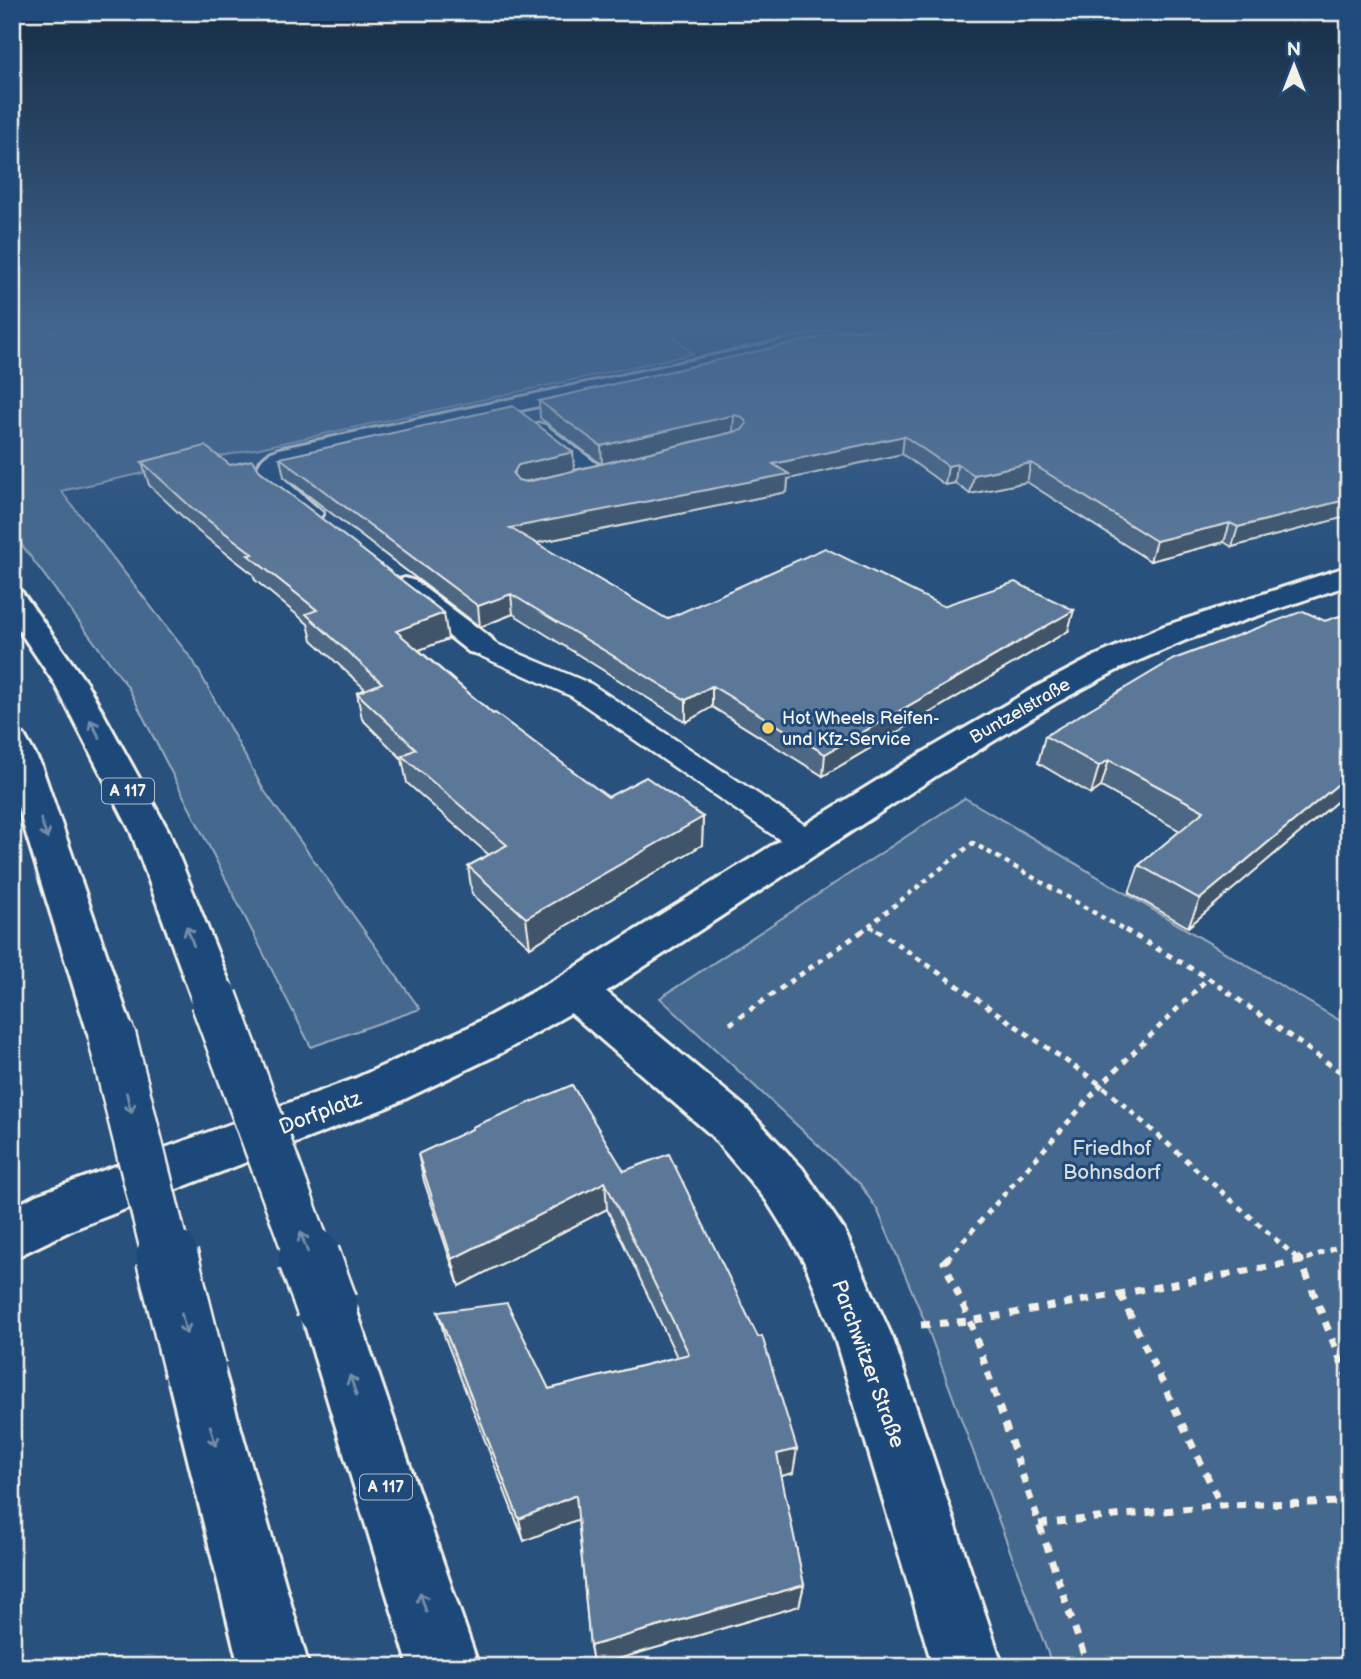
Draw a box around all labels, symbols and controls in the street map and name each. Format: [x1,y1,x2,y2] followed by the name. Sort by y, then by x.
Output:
[1260,32,1330,102] north arrow
[1287,39,1301,62] text: N
[966,674,1074,748] street label: Buntzelstraße
[782,708,940,750] place label: Hot Wheels Reifen- und Kfz-Service
[88,719,102,740] one-way arrow
[760,720,776,736] marker: Hot Wheels Reifen- und Kfz-Service
[102,778,154,804] road number: A 117
[39,817,51,839] one-way arrow
[182,925,195,947] one-way arrow
[275,1086,366,1140] street label: Dorfplatz
[123,1091,136,1114] one-way arrow
[1063,1136,1162,1185] park label: Friedhof Bohnsdorf
[297,1232,309,1254] one-way arrow
[826,1277,910,1451] street label: Parchwitzer Straße
[177,1312,191,1335] one-way arrow
[346,1375,358,1397] one-way arrow
[207,1425,220,1447] one-way arrow
[360,1474,412,1499] road number: A 117
[416,1591,428,1613] one-way arrow

